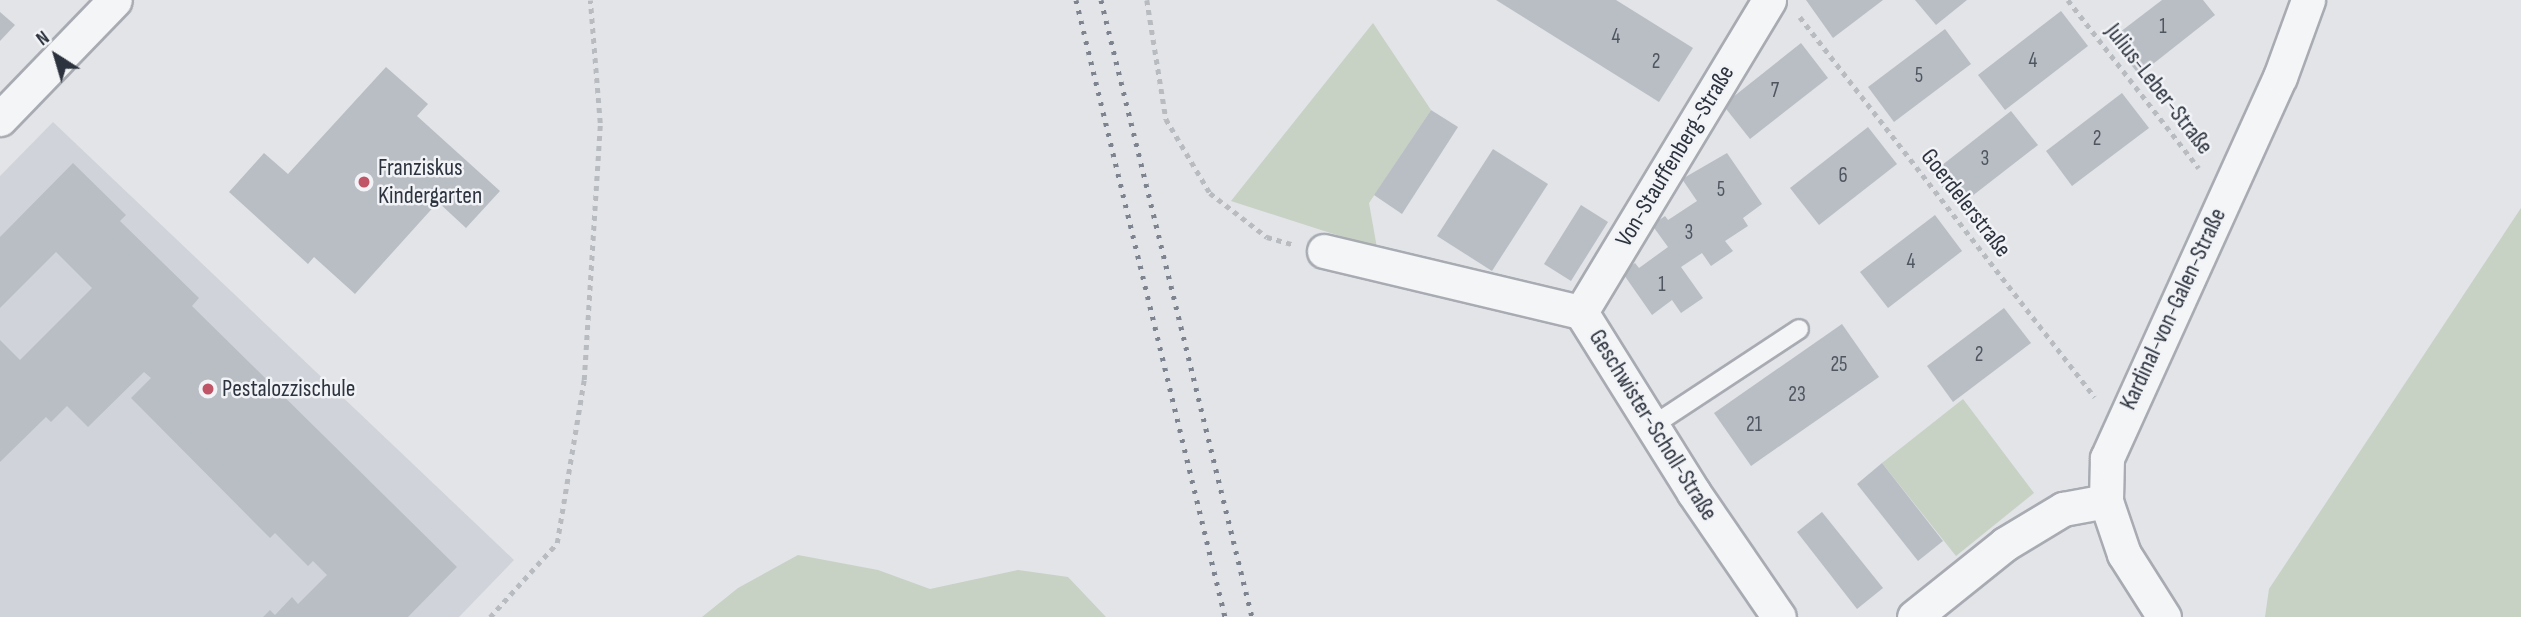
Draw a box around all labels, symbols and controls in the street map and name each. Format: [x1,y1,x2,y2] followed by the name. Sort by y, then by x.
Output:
[2159,14,2167,40] house number: 1
[2099,18,2219,160] street label: Julius-Leber-Straße
[21,21,91,91] north arrow
[1612,24,1620,50] house number: 4
[32,27,54,51] text: N
[2029,48,2037,74] house number: 4
[1652,49,1660,75] house number: 2
[1609,60,1741,252] street label: Von-Stauffenberg-Straße
[1915,63,1923,89] house number: 5
[1771,78,1779,104] house number: 7
[2093,126,2101,152] house number: 2
[1915,143,2017,263] street label: Goerdelerstraße
[1981,146,1989,172] house number: 3
[378,154,482,210] place label: Franziskus Kindergarten
[1838,163,1848,189] house number: 6
[356,174,372,190] marker: Franziskus Kindergarten
[1717,177,1725,203] house number: 5
[2114,204,2232,414] street label: Kardinal-von-Galen-Straße
[1685,220,1693,246] house number: 3
[1907,249,1915,275] house number: 4
[1658,272,1666,298] house number: 1
[1583,324,1723,526] street label: Geschwister-Scholl-Straße
[1975,342,1983,368] house number: 2
[1830,352,1848,378] house number: 25
[222,375,355,403] place label: Pestalozzischule
[200,381,216,397] marker: Pestalozzischule
[1788,382,1806,408] house number: 23
[1746,412,1762,438] house number: 21

